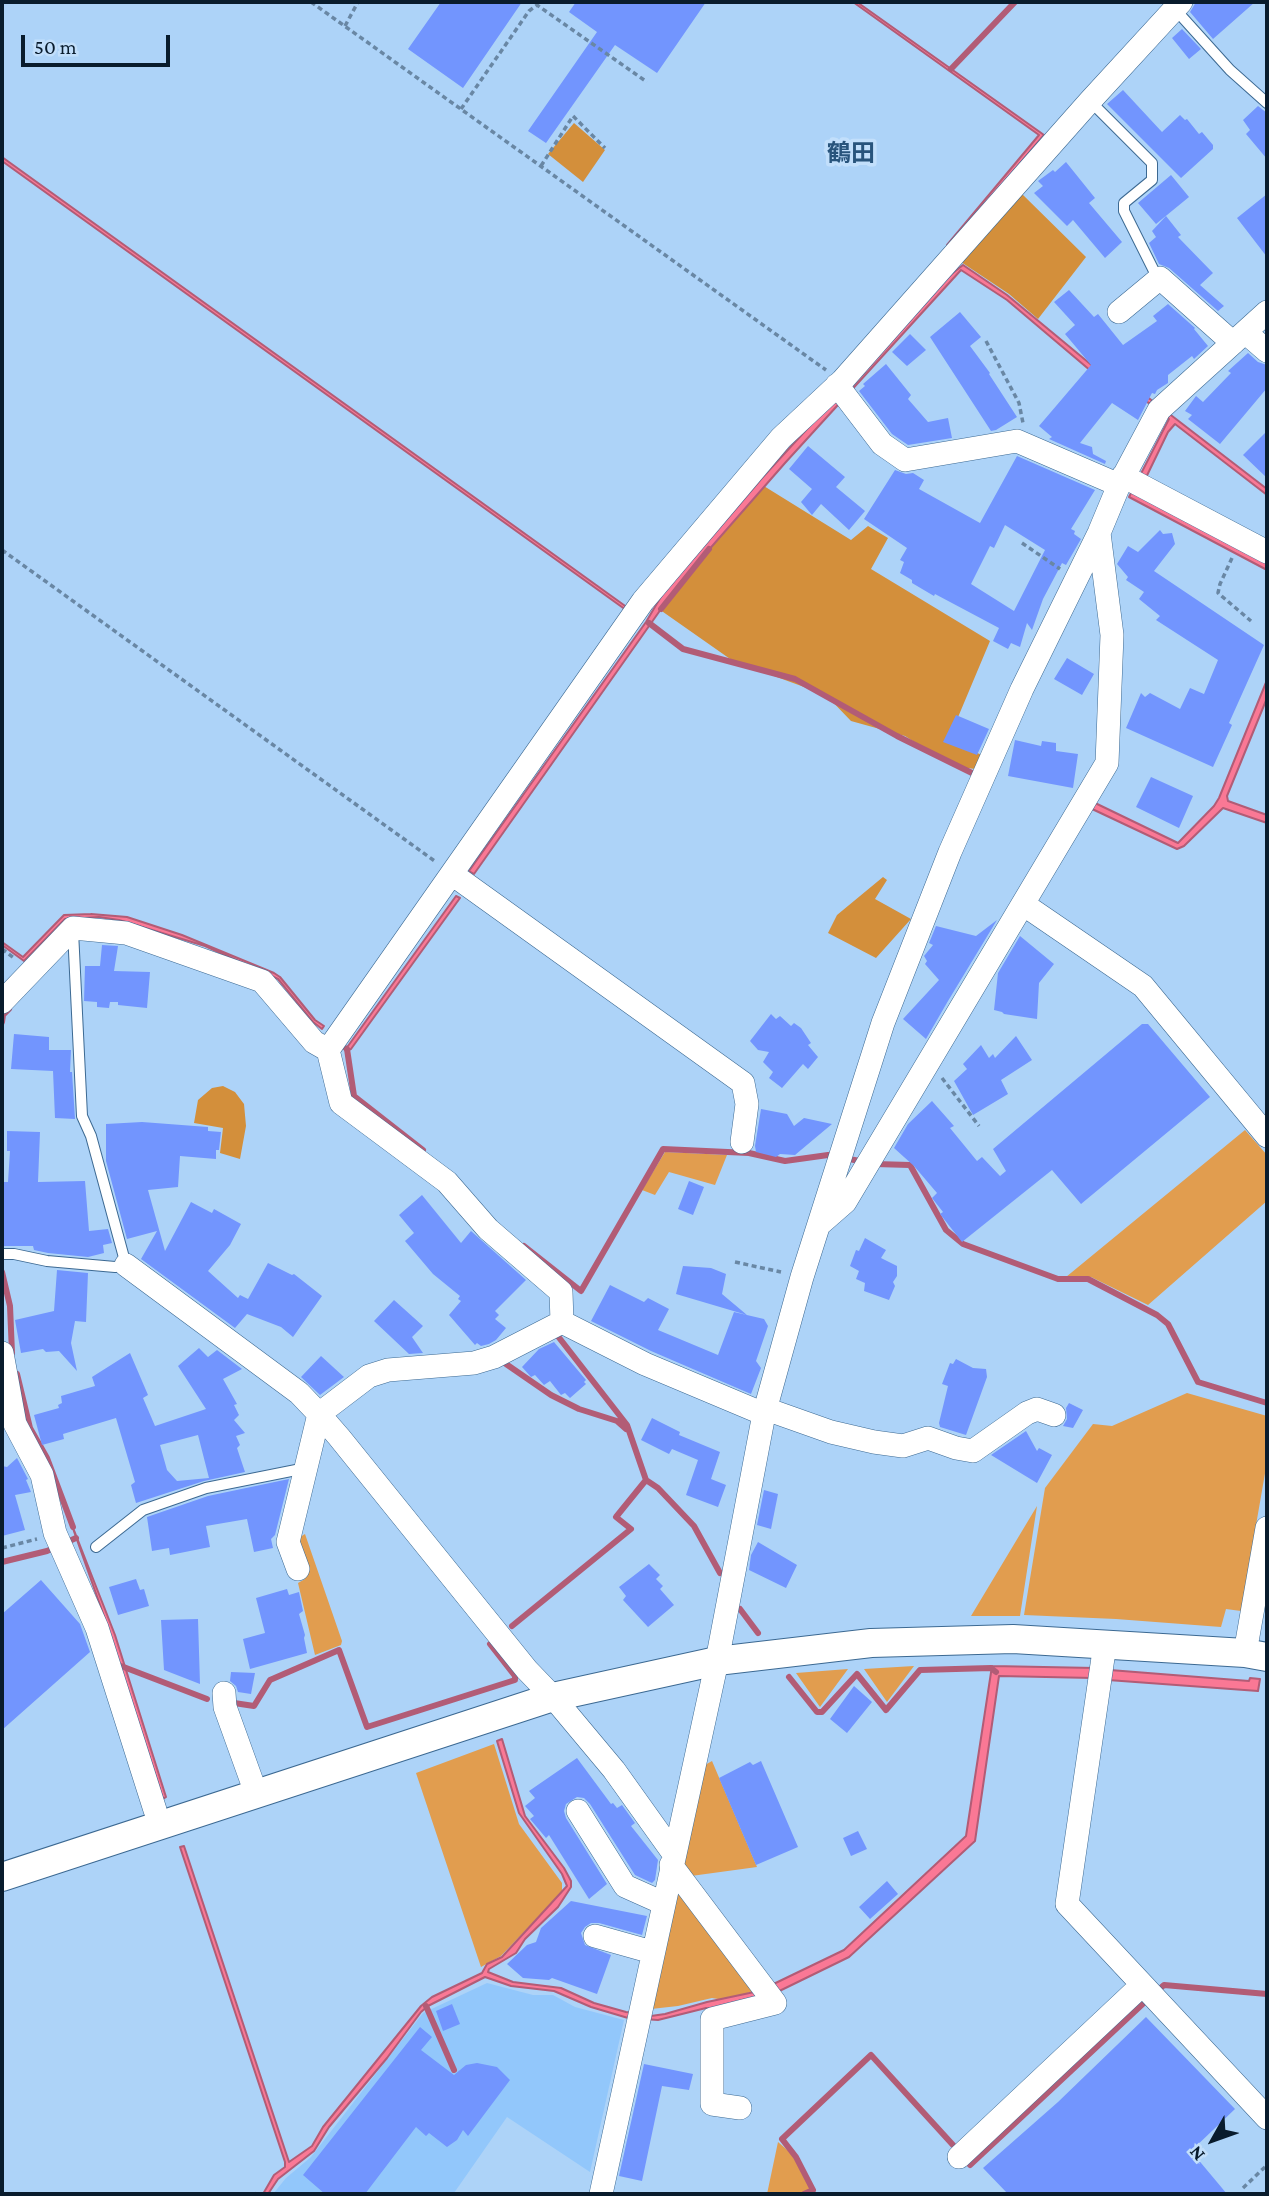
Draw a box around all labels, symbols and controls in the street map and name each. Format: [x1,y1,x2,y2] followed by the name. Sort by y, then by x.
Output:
[24,21,173,65] scale bar
[34,35,77,59] text: 50 m
[827,140,875,168] district label: 鶴田
[1178,2105,1248,2175] north arrow
[1184,2142,1209,2166] text: N

